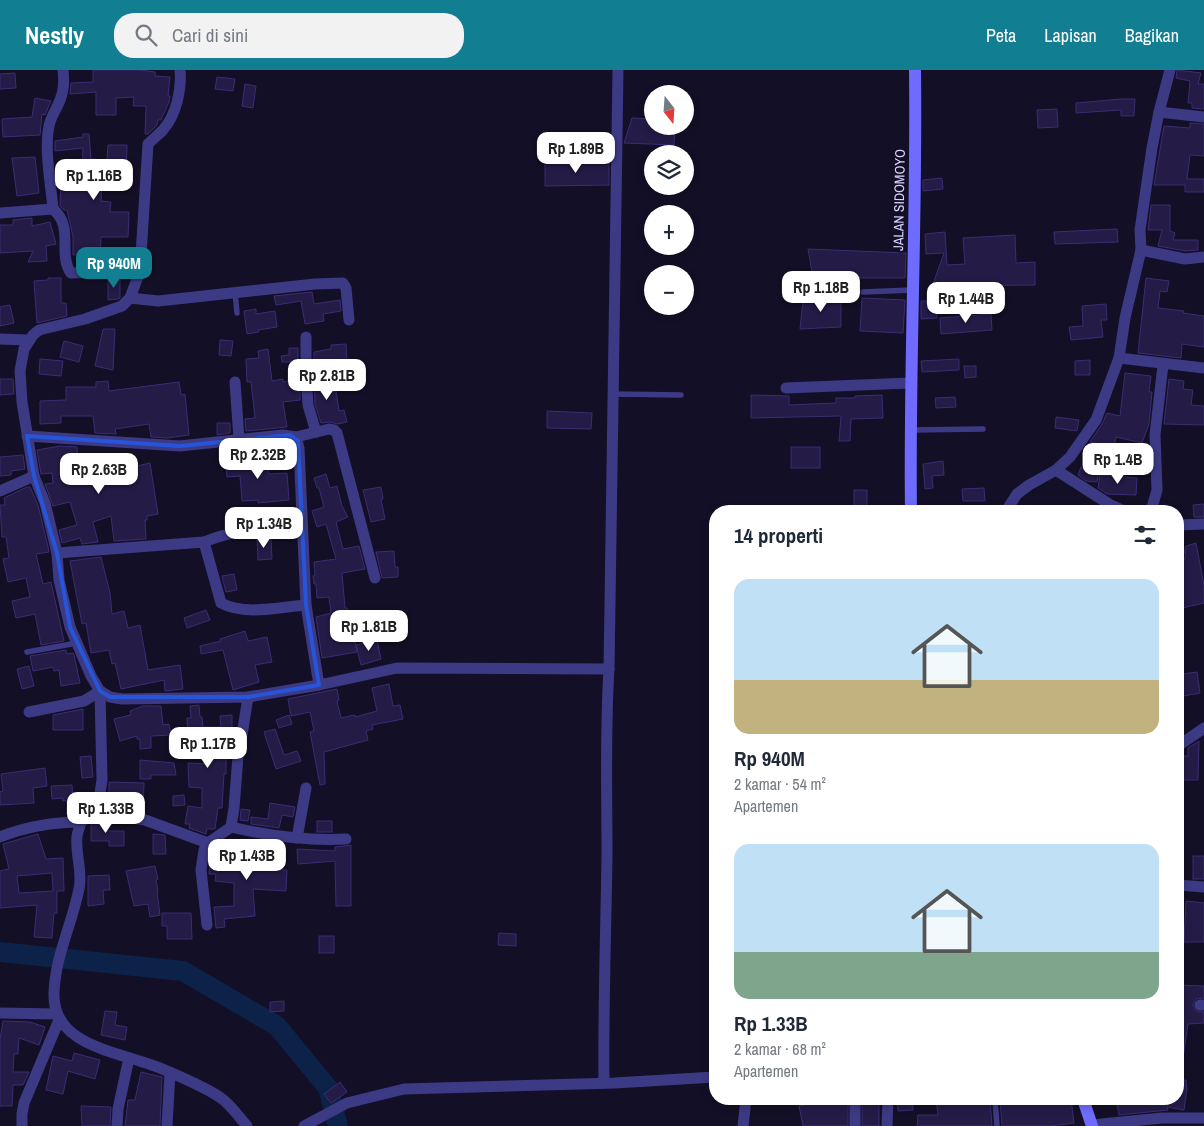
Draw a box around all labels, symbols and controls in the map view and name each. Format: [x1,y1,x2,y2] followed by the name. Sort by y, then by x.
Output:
[114,13,464,58] search box
[25,19,84,51] text: Nestly
[132,21,160,49] icon: search
[172,22,248,48] text: Cari di sini
[986,23,1016,48] text: Peta
[1044,23,1097,48] text: Lapisan
[1125,23,1179,48] text: Bagikan
[644,85,694,135] north arrow
[644,85,694,315] map controls
[524,132,628,174] pin: Rp 1.89B
[548,137,604,159] text: Rp 1.89B
[644,145,694,195] button: layers
[889,149,909,251] street label: JALAN SIDOMOYO
[42,158,146,201] pin: Rp 1.16B
[66,164,122,186] text: Rp 1.16B
[644,205,694,255] button: +
[68,246,160,289] pin: Rp 940M
[87,252,141,274] text: Rp 940M
[644,265,694,315] button: −
[769,270,873,313] pin: Rp 1.18B
[793,276,849,298] text: Rp 1.18B
[914,282,1018,324] pin: Rp 1.44B
[938,287,994,309] text: Rp 1.44B
[275,358,379,401] pin: Rp 2.81B
[299,364,355,386] text: Rp 2.81B
[206,438,310,480] pin: Rp 2.32B
[1072,442,1164,485] pin: Rp 1.4B
[230,443,286,465] text: Rp 2.32B
[1094,448,1142,470] text: Rp 1.4B
[47,452,151,495] pin: Rp 2.63B
[71,458,127,480] text: Rp 2.63B
[212,506,316,549] pin: Rp 1.34B
[236,512,292,534] text: Rp 1.34B
[734,521,823,550] text: 14 properti
[1131,521,1159,549] icon: filters
[317,610,421,652] pin: Rp 1.81B
[902,611,992,701] icon: home
[341,615,397,637] text: Rp 1.81B
[156,726,260,769] pin: Rp 1.17B
[180,732,236,754] text: Rp 1.17B
[734,744,805,773] text: Rp 940M
[734,773,826,795] text: 2 kamar · 54 m²
[54,792,158,834] pin: Rp 1.33B
[734,795,798,817] text: Apartemen
[78,797,134,819] text: Rp 1.33B
[195,838,299,881] pin: Rp 1.43B
[219,844,275,866] text: Rp 1.43B
[902,876,992,966] icon: home
[734,1009,808,1038] text: Rp 1.33B
[734,1038,826,1060] text: 2 kamar · 68 m²
[734,1060,798,1082] text: Apartemen

